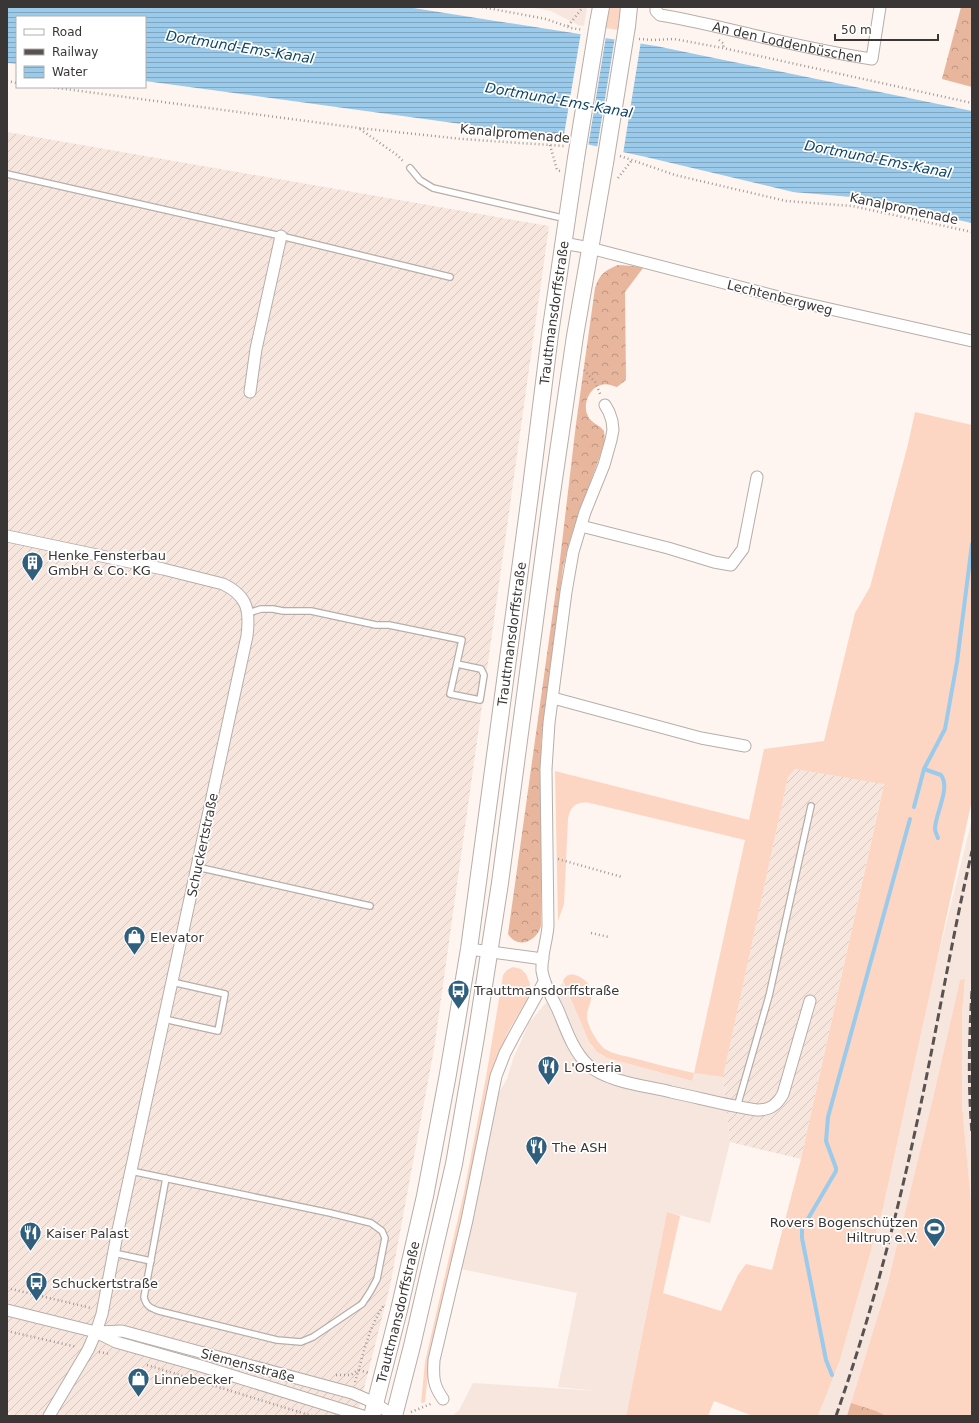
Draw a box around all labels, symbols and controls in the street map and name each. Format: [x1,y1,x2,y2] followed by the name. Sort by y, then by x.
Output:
[16,16,146,88] legend
[835,16,938,42] scale bar
[711,19,863,65] street label: An den Loddenbüschen
[841,23,872,37] text: 50 m
[52,25,82,39] text: Road
[165,27,315,67] water label: Dortmund-Ems-Kanal
[52,45,98,59] text: Railway
[52,65,88,79] text: Water
[484,79,634,121] water label: Dortmund-Ems-Kanal
[459,121,571,146] street label: Kanalpromenade
[803,137,953,181] water label: Dortmund-Ems-Kanal
[848,190,959,227] street label: Kanalpromenade
[537,240,572,387] street label: Trauttmansdorffstraße
[726,277,834,318] street label: Lechtenbergweg
[48,548,166,578] place label: Henke Fensterbau GmbH & Co. KG
[20,549,46,582] building icon: Henke Fensterbau GmbH & Co. KG
[495,561,529,708] street label: Trauttmansdorffstraße
[184,792,221,898] street label: Schuckertstraße
[121,924,147,957] shop icon: Elevator
[150,930,205,945] place label: Elevator
[445,977,471,1010] bus stop icon: Trauttmansdorffstraße
[473,983,619,998] place label: Trauttmansdorffstraße
[536,1054,562,1087] restaurant icon: L'Osteria
[564,1060,622,1075] place label: L'Osteria
[523,1134,549,1167] restaurant icon: The ASH
[551,1140,607,1155] place label: The ASH
[770,1215,918,1245] place label: Rovers Bogenschützen Hiltrup e.V.
[921,1216,947,1249] sports icon: Rovers Bogenschützen Hiltrup e.V.
[17,1220,43,1253] restaurant icon: Kaiser Palast
[46,1226,129,1241] place label: Kaiser Palast
[373,1240,422,1386] street label: Trauttmansdorffstraße
[23,1270,49,1303] bus stop icon: Schuckertstraße
[52,1276,158,1291] place label: Schuckertstraße
[199,1346,297,1385] street label: Siemensstraße
[125,1366,151,1399] shop icon: Linnebecker
[154,1372,234,1387] place label: Linnebecker

